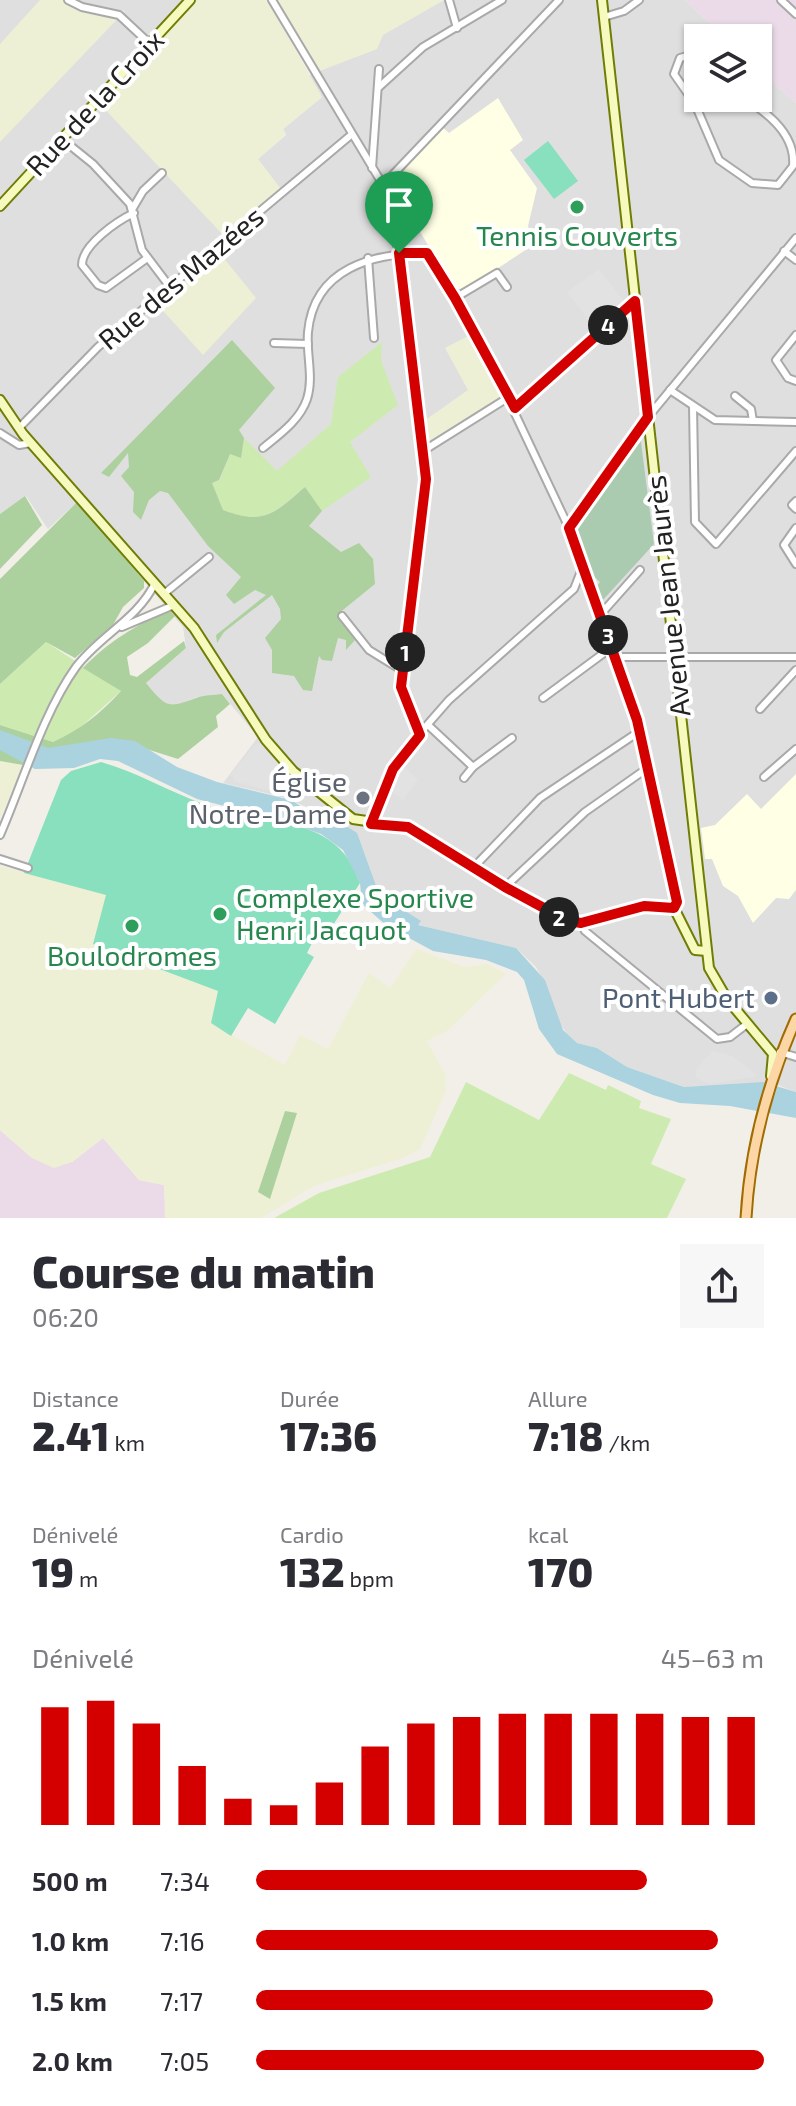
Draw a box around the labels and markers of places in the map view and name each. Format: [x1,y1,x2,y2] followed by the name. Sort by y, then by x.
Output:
[365,171,433,253] pin
[568,198,586,216] marker: Tennis Couverts
[476,218,678,252] place label: Tennis Couverts
[588,305,628,345] pin: 4
[588,615,628,655] pin: 3
[385,632,425,672] pin: 1
[189,764,347,830] place label: Église Notre-Dame
[354,789,372,807] marker: Église Notre-Dame
[236,880,474,946] place label: Complexe Sportive Henri Jacquot
[539,897,579,937] pin: 2
[211,905,229,923] marker: Complexe Sportive Henri Jacquot
[123,917,141,935] marker: Boulodromes
[47,938,217,972] place label: Boulodromes
[602,980,755,1014] place label: Pont Hubert
[762,989,780,1007] marker: Pont Hubert

